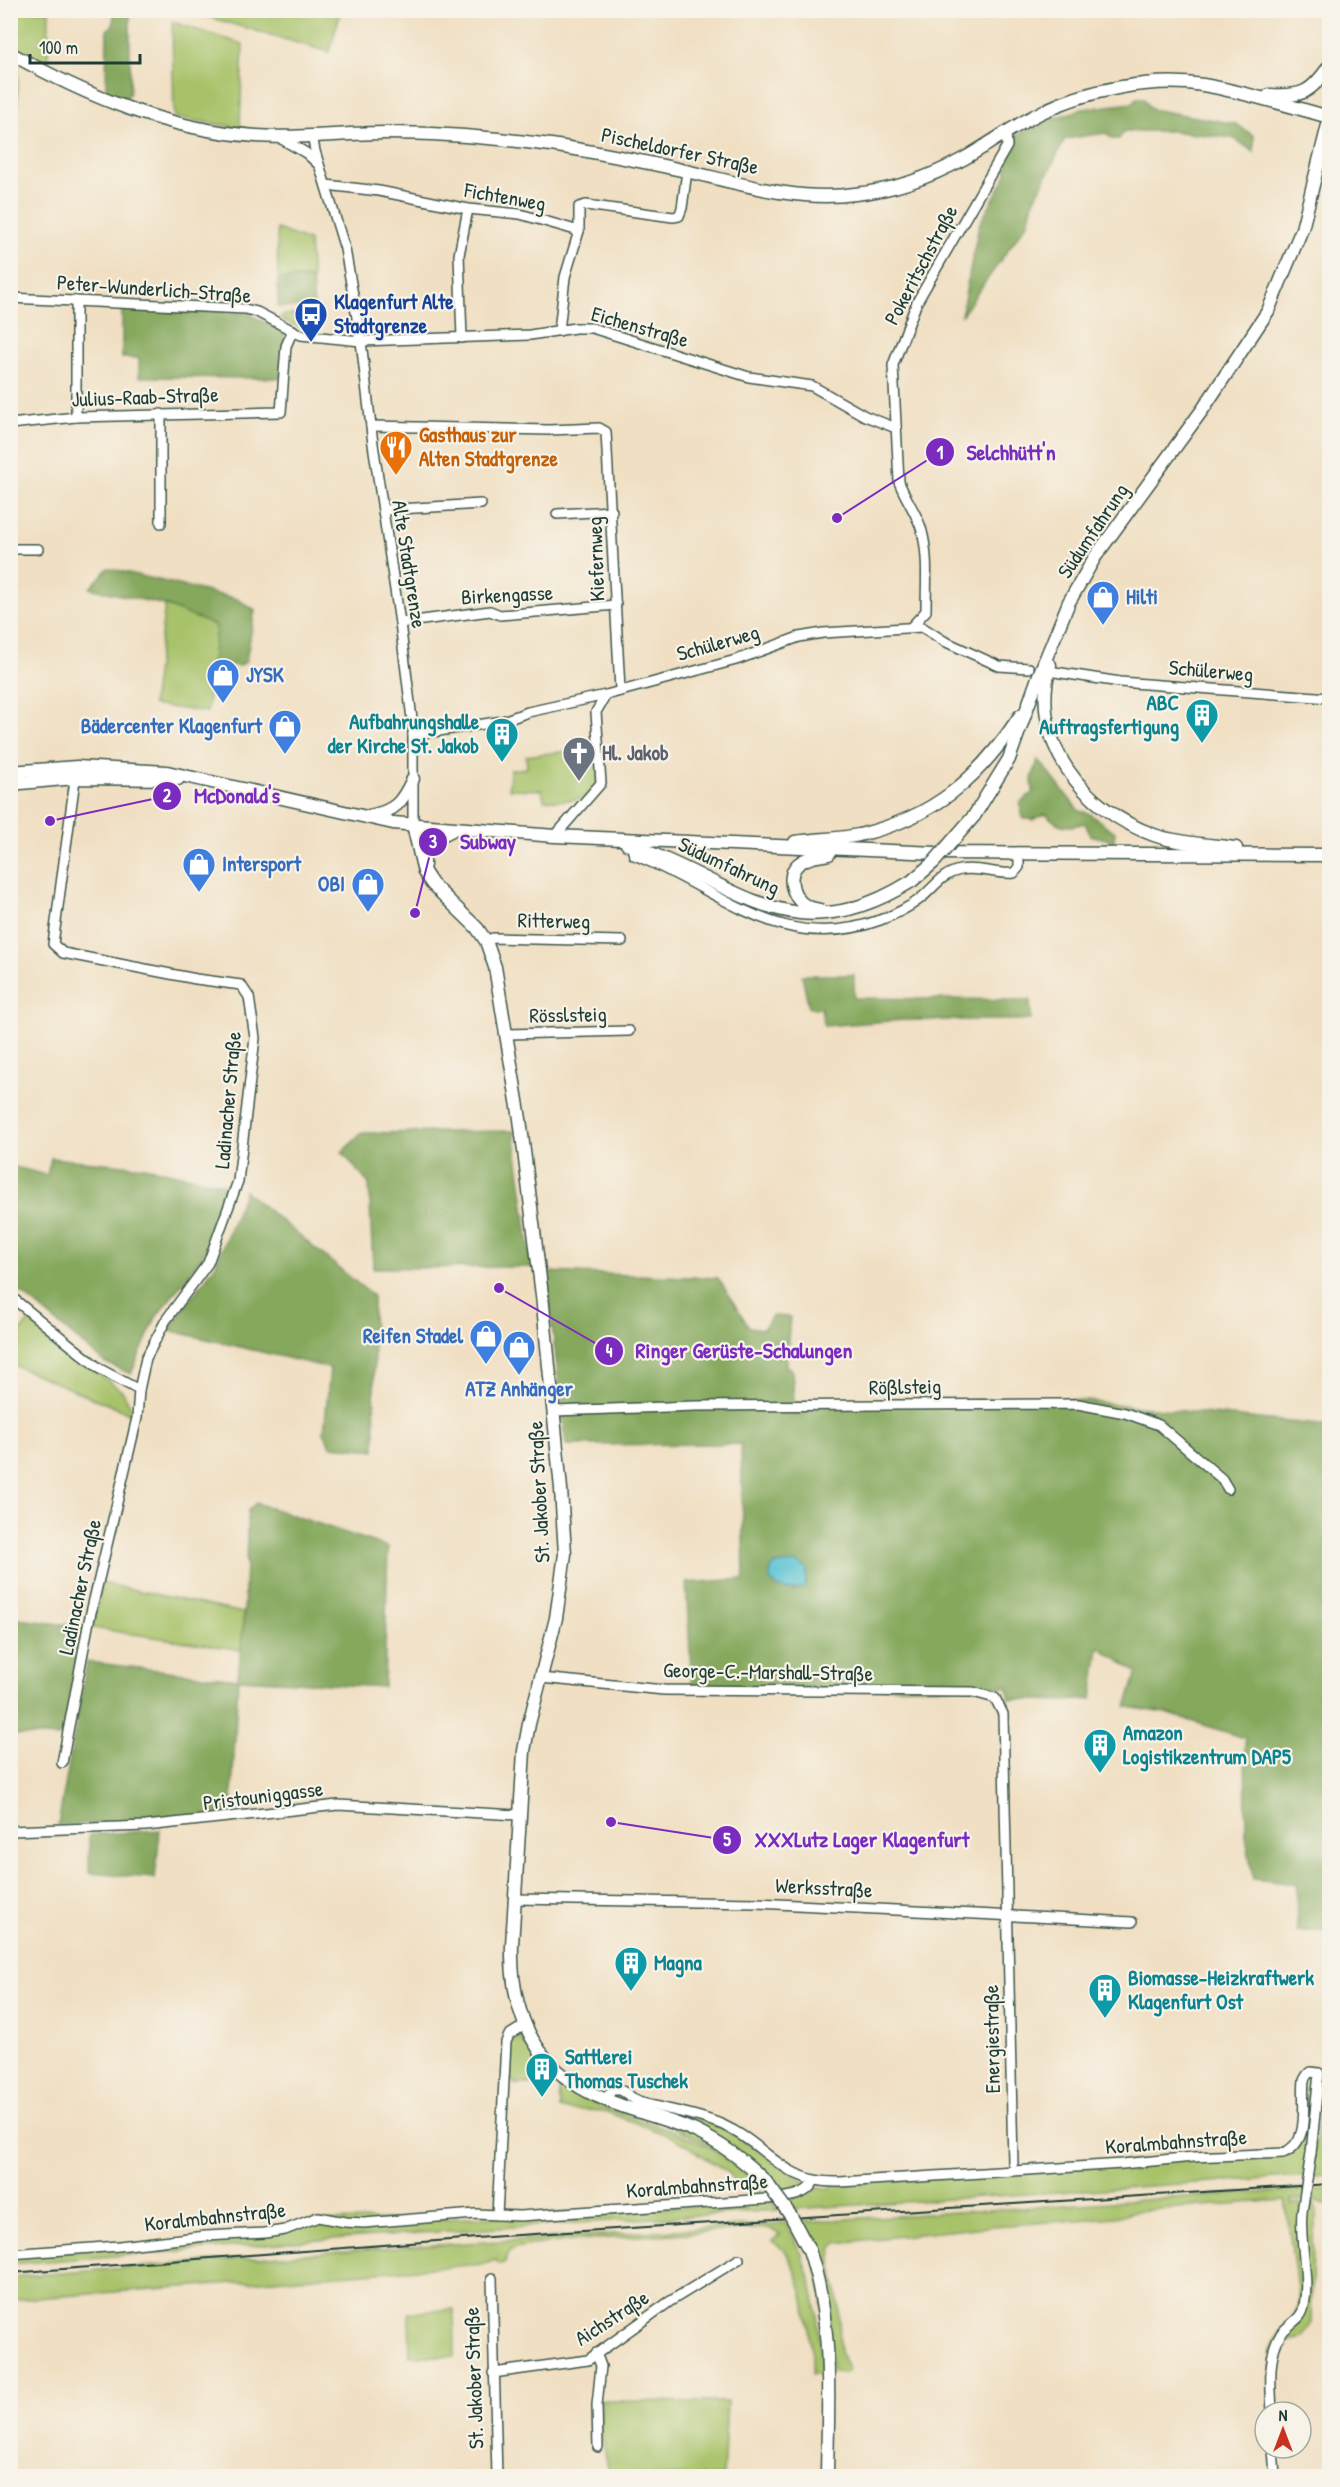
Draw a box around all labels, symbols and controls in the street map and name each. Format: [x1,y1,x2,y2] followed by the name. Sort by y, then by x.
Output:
[30,27,140,65] scale bar
[39,35,78,60] text: 100 m
[599,120,761,181] street label: Pischeldorfer Straße
[461,175,548,218] street label: Fichtenweg
[877,200,964,330] street label: Pokeritschstraße
[56,267,252,310] street label: Peter-Wunderlich-Straße
[334,287,454,341] place label: Klagenfurt Alte Stadtgrenze
[293,296,329,343] bus stop icon: Klagenfurt Alte Stadtgrenze
[588,299,692,354] street label: Eichenstraße
[71,379,219,414] street label: Julius-Raab-Straße
[419,420,559,474] place label: Gasthaus zur Alten Stadtgrenze
[378,429,414,476] restaurant icon: Gasthaus zur Alten Stadtgrenze
[925,432,1068,472] callout: Selchhütt'n
[966,437,1056,467] text: Selchhütt'n
[937,440,944,465] text: 1
[1050,478,1135,584] street label: Südumfahrung
[385,498,434,630] street label: Alte Stadtgrenze
[580,516,611,602] street label: Kiefernweg
[460,578,554,611] street label: Birkengasse
[1085,579,1121,626] shop icon: Hilti
[1126,582,1158,611] place label: Hilti
[673,617,762,668] street label: Schülerweg
[1168,652,1254,689] street label: Schülerweg
[205,657,241,704] shop icon: JYSK
[246,660,284,689] place label: JYSK
[1039,688,1179,742] place label: ABC Auftragsfertigung
[1184,697,1220,744] building icon: ABC Auftragsfertigung
[328,707,480,760] place label: Aufbahrungshalle der Kirche St. Jakob
[267,708,303,755] shop icon: Bädercenter Klagenfurt
[81,711,263,741] place label: Bädercenter Klagenfurt
[484,716,520,763] building icon: Aufbahrungshalle der Kirche St. Jakob
[561,735,597,782] church icon: Hl. Jakob
[602,738,669,767] place label: Hl. Jakob
[152,776,292,816] callout: McDonald's
[194,780,281,810] text: McDonald's
[163,783,172,808] text: 2
[418,822,528,862] callout: Subway
[460,826,517,857] text: Subway
[429,829,437,854] text: 3
[674,829,785,902] street label: Südumfahrung
[181,846,217,893] shop icon: Intersport
[222,849,302,879] place label: Intersport
[350,866,386,913] shop icon: OBI
[318,869,345,898] place label: OBI
[517,905,591,936] street label: Ritterweg
[529,999,607,1030] street label: Rösslsteig
[207,1030,248,1170] street label: Ladinacher Straße
[468,1318,504,1365] shop icon: Reifen Stadel
[363,1321,463,1350] place label: Reifen Stadel
[501,1329,537,1376] shop icon: ATZ Anhänger
[594,1331,865,1371] callout: Ringer Gerüste-Schalungen
[636,1335,852,1366] text: Ringer Gerüste-Schalungen
[606,1338,613,1363] text: 4
[869,1371,941,1402] street label: Rößlsteig
[465,1374,574,1404] place label: ATZ Anhänger
[520,1420,557,1564] street label: St. Jakober Straße
[51,1517,108,1657] street label: Ladinacher Straße
[663,1655,873,1688] street label: George-C.-Marshall-Straße
[1123,1718,1291,1772] place label: Amazon Logistikzentrum DAP5
[1082,1727,1118,1774] building icon: Amazon Logistikzentrum DAP5
[201,1774,325,1817] street label: Pristouniggasse
[712,1820,981,1860] callout: XXXLutz Lager Klagenfurt
[755,1824,971,1855] text: XXXLutz Lager Klagenfurt
[723,1827,731,1852] text: 5
[775,1870,873,1905] street label: Werksstraße
[613,1945,649,1992] building icon: Magna
[654,1948,703,1978] place label: Magna
[1128,1963,1314,2017] place label: Biomasse-Heizkraftwerk Klagenfurt Ost
[1087,1972,1123,2019] building icon: Biomasse-Heizkraftwerk Klagenfurt Ost
[976,1984,1007,2094] street label: Energiestraße
[564,2042,688,2095] place label: Sattlerei Thomas Tuschek
[524,2051,560,2098] building icon: Sattlerei Thomas Tuschek
[1104,2122,1248,2161] street label: Koralmbahnstraße
[625,2166,769,2205] street label: Koralmbahnstraße
[143,2195,287,2238] street label: Koralmbahnstraße
[569,2283,654,2352] street label: Aichstraße
[457,2307,490,2449] street label: St. Jakober Straße
[1253,2400,1313,2460] north arrow
[1279,2404,1288,2426] text: N

